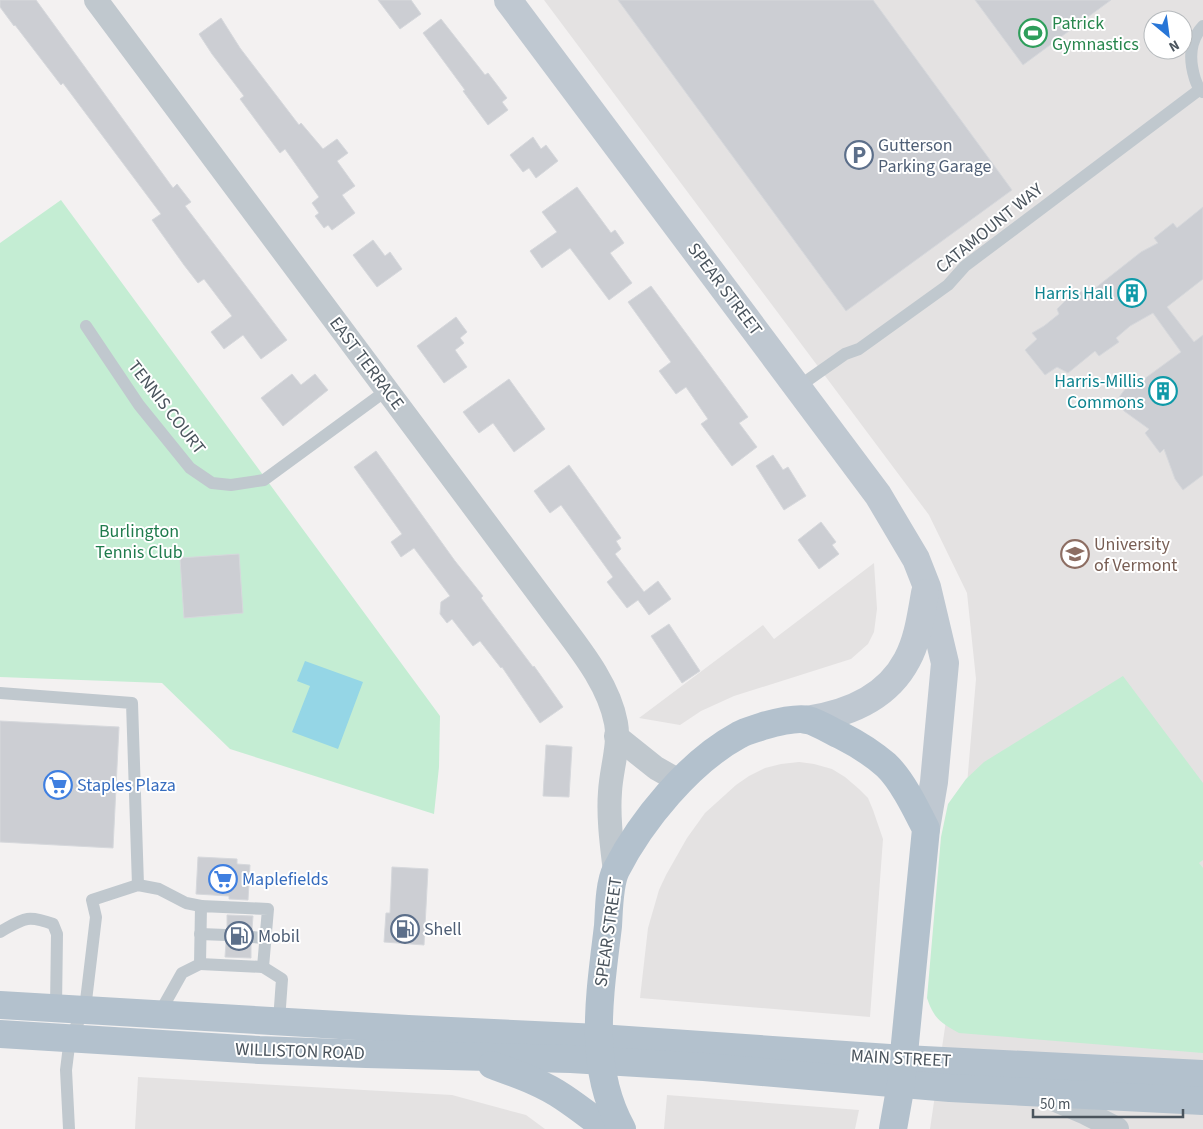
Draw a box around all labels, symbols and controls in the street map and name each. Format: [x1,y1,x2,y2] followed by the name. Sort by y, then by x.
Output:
[1143,10,1193,60] north arrow
[1052,11,1139,57] place label: Patrick Gymnastics
[1018,18,1048,48] sports icon: Patrick Gymnastics
[1165,34,1183,56] text: N
[878,133,991,179] place label: Gutterson Parking Garage
[844,140,874,170] parking icon: Gutterson Parking Garage
[930,177,1049,280] street label: CATAMOUNT WAY
[681,238,768,341] street label: SPEAR STREET
[1117,278,1147,308] building icon: Harris Hall
[1034,281,1113,306] place label: Harris Hall
[323,312,410,415] street label: EAST TERRACE
[122,355,212,460] street label: TENNIS COURT
[1054,369,1144,415] place label: Harris-Millis Commons
[1148,376,1178,406] building icon: Harris-Millis Commons
[95,519,183,565] park label: Burlington Tennis Club
[1094,532,1177,578] place label: University of Vermont
[1060,539,1090,569] school or university icon: University of Vermont
[43,770,73,800] supermarket icon: Staples Plaza
[77,773,176,798] place label: Staples Plaza
[208,864,238,894] supermarket icon: Maplefields
[242,867,328,892] place label: Maplefields
[588,875,629,989] street label: SPEAR STREET
[390,914,420,944] fuel station icon: Shell
[424,917,462,942] place label: Shell
[224,921,254,951] fuel station icon: Mobil
[258,924,300,949] place label: Mobil
[235,1037,365,1066] street label: WILLISTON ROAD
[850,1043,952,1074] street label: MAIN STREET
[1033,1086,1183,1118] scale bar
[1040,1094,1070,1115] text: 50 m

